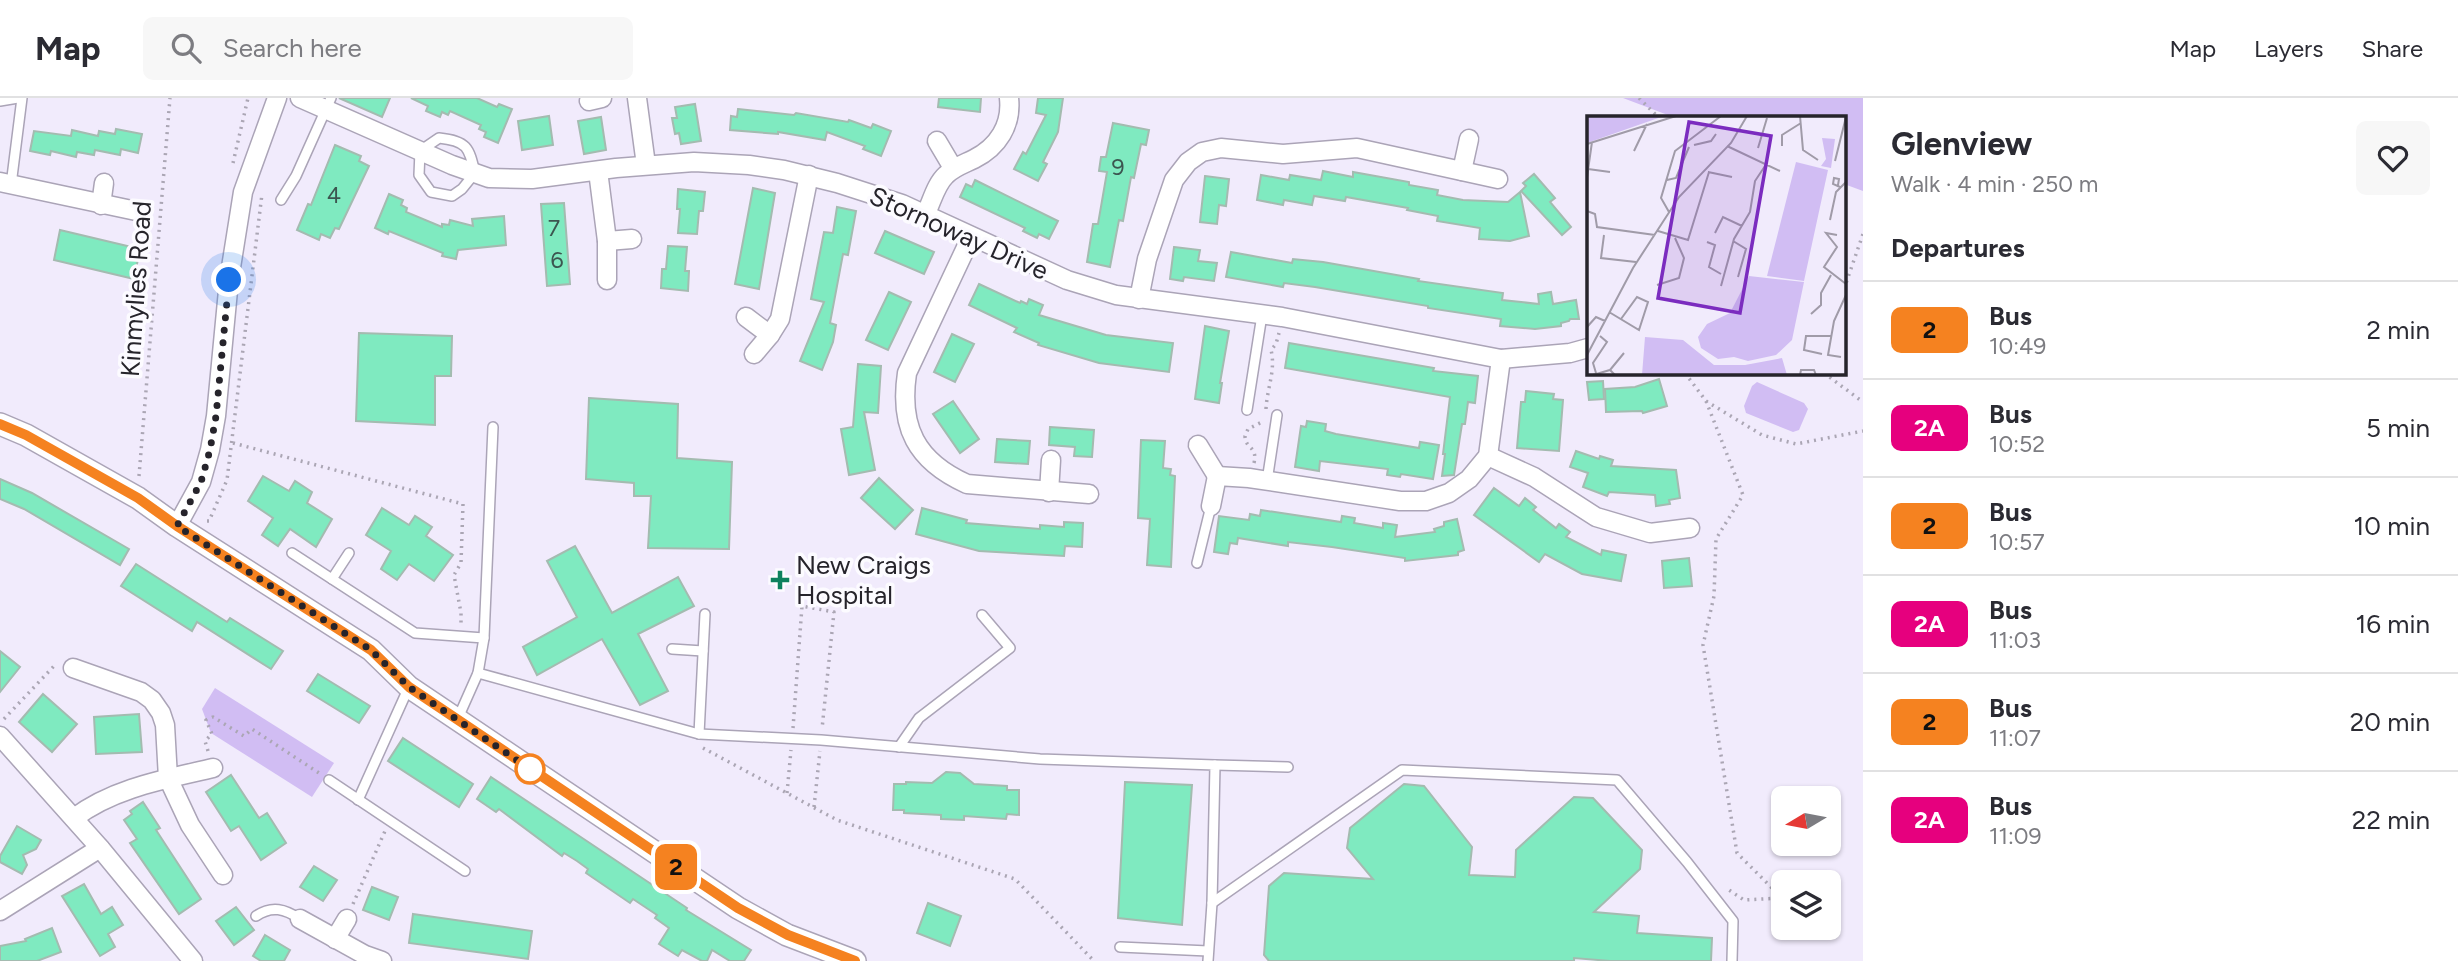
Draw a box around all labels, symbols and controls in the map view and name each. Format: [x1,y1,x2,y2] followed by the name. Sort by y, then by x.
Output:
[143,17,633,80] search box
[35,29,101,68] text: Map
[167,29,205,67] icon: search
[223,32,362,64] text: Search here
[2169,34,2216,63] text: Map
[2254,34,2323,63] text: Layers
[2361,34,2423,63] text: Share
[1587,116,1846,374] inset map
[2356,121,2430,195] button: heart
[1891,124,2032,163] text: Glenview
[1111,153,1125,181] house number: 9
[1891,170,2098,198] text: Walk · 4 min · 250 m
[865,179,1053,287] street label: Stornoway Drive
[327,181,341,209] house number: 4
[114,200,158,378] street label: Kinmylies Road
[548,214,560,242] house number: 7
[1891,232,2025,264] text: Departures
[550,246,564,274] house number: 6
[211,262,246,297] your location
[1989,300,2032,332] text: Bus
[2366,314,2430,346] text: 2 min
[1923,315,1936,344] text: 2
[1989,332,2046,360] text: 10:49
[1989,398,2032,430] text: Bus
[2366,412,2430,444] text: 5 min
[1914,413,1945,442] text: 2A
[1989,430,2045,458] text: 10:52
[1989,496,2032,528] text: Bus
[2354,510,2430,542] text: 10 min
[1923,511,1936,540] text: 2
[1989,528,2045,556] text: 10:57
[796,549,931,611] place label: New Craigs Hospital
[770,570,790,590] marker: New Craigs Hospital
[1989,594,2032,626] text: Bus
[2355,608,2430,640] text: 16 min
[1914,609,1945,638] text: 2A
[1989,626,2041,654] text: 11:03
[1989,692,2032,724] text: Bus
[2350,706,2430,738] text: 20 min
[1923,707,1936,736] text: 2
[1989,724,2041,752] text: 11:07
[515,754,545,784] unlabelled marker
[1771,786,1841,856] north arrow
[1771,786,1841,940] map controls
[1989,790,2032,822] text: Bus
[2352,804,2430,836] text: 22 min
[1914,805,1945,834] text: 2A
[1989,822,2042,850] text: 11:09
[653,844,699,890] line badge: 2
[669,852,683,881] text: 2
[1771,870,1841,940] button: layers

